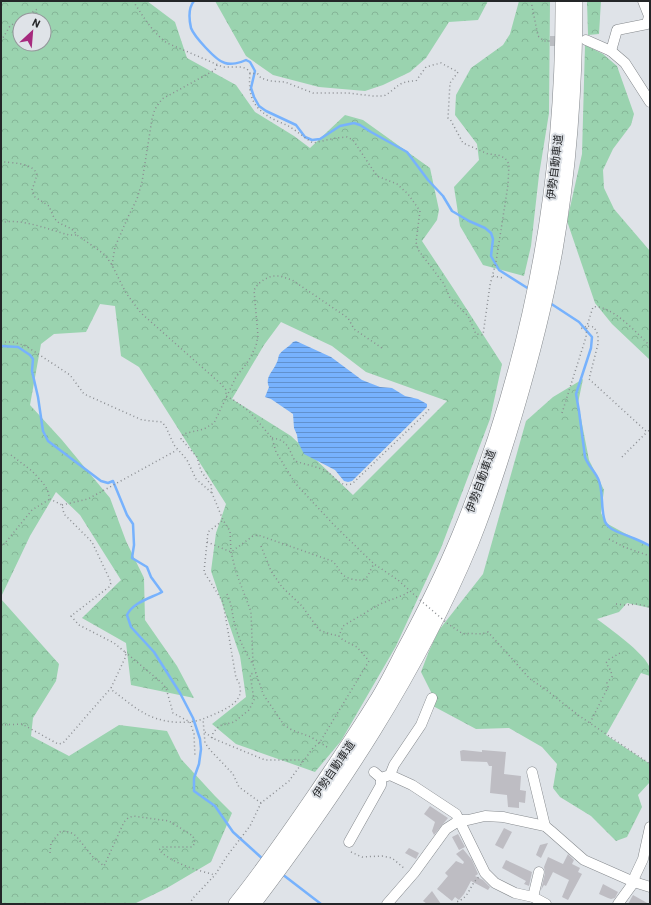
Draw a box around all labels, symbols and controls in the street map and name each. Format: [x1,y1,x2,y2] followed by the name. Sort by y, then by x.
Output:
[12,12,52,52] north arrow
[30,15,43,30] text: N
[544,133,564,201] street label: 伊勢自動車道
[463,448,497,514] street label: 伊勢自動車道
[309,738,357,800] street label: 伊勢自動車道

